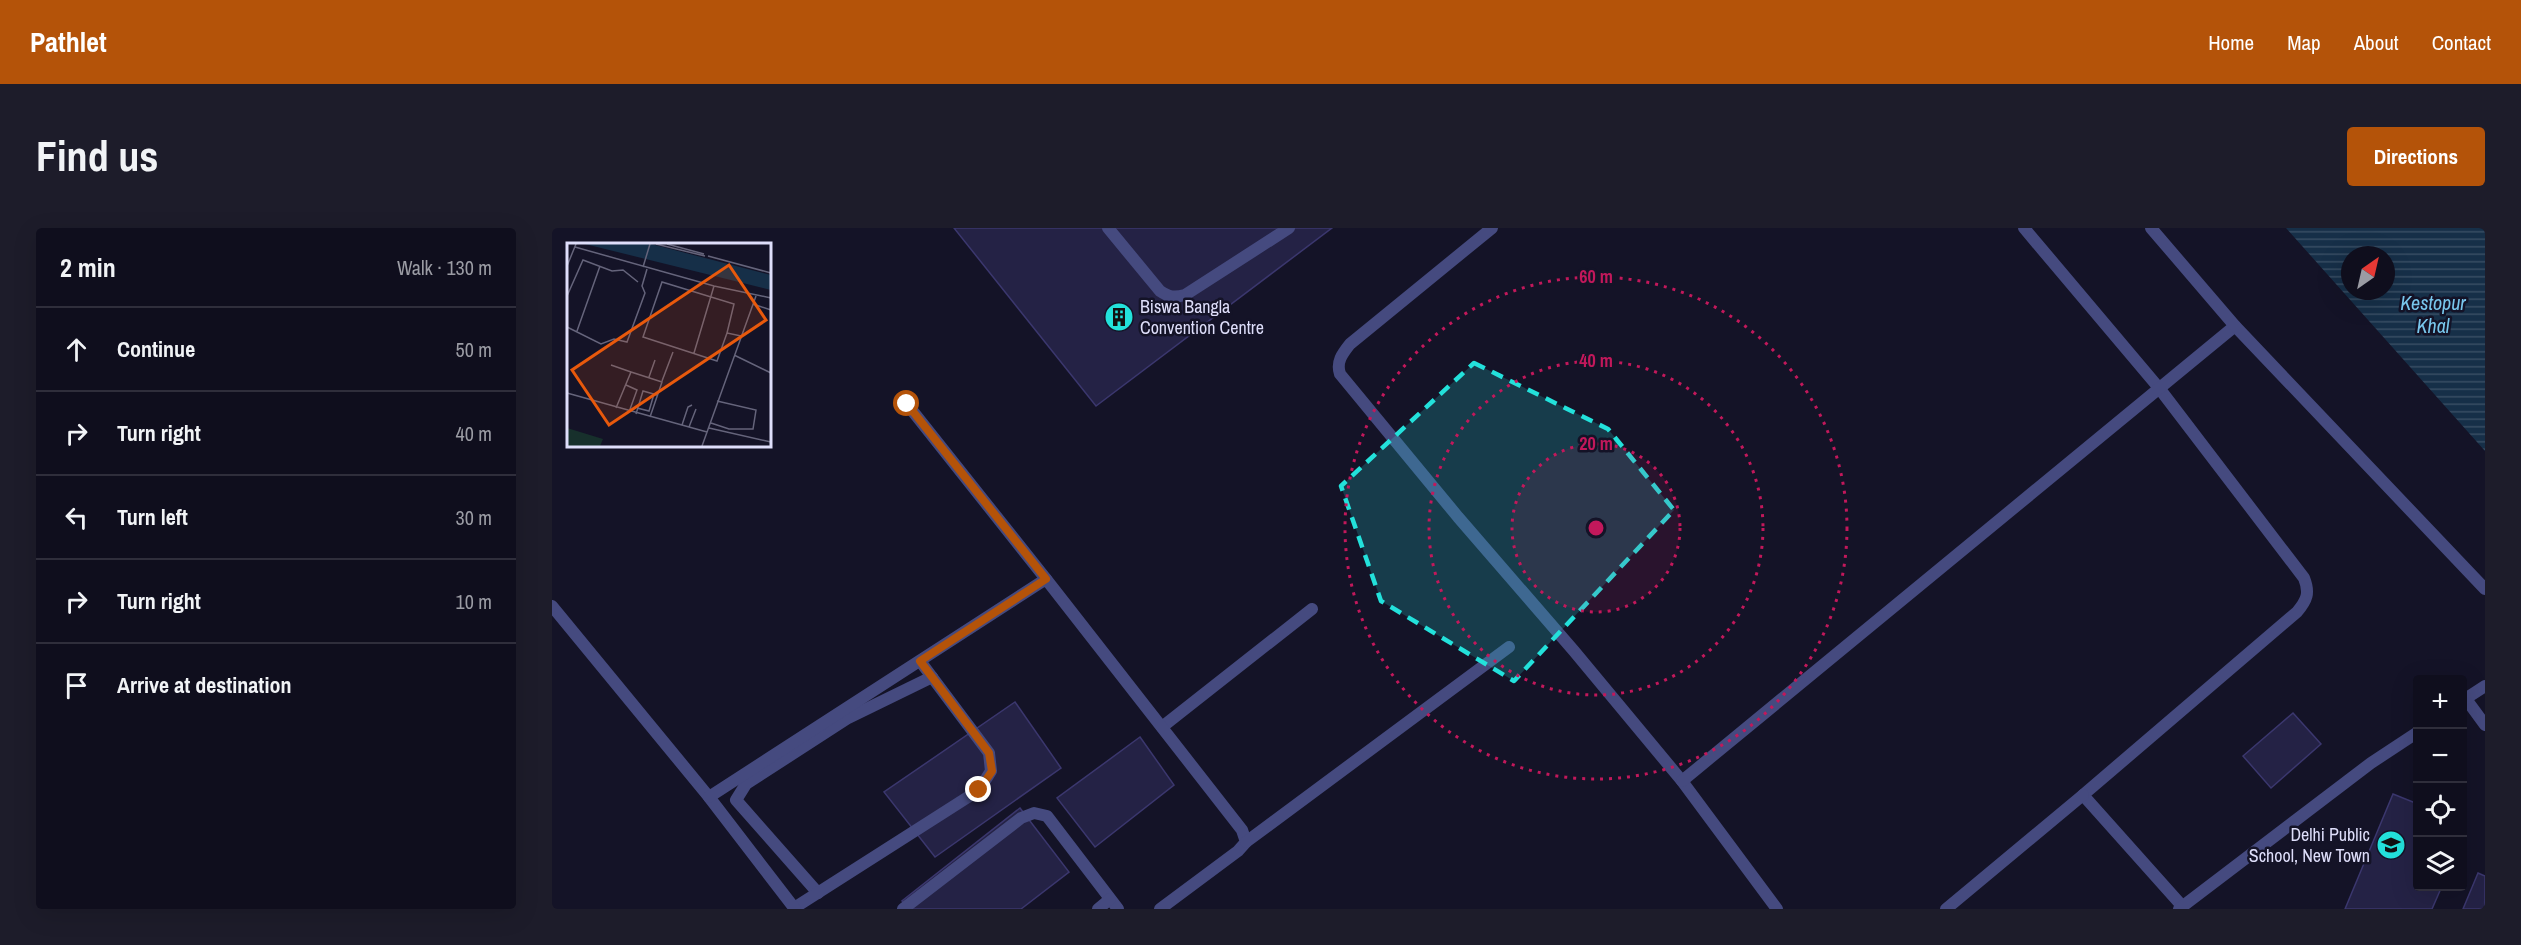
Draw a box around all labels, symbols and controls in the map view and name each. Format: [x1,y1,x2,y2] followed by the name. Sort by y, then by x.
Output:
[30,23,107,61] text: Pathlet
[2208,28,2254,57] text: Home
[2287,28,2321,57] text: Map
[2354,28,2399,57] text: About
[2432,28,2491,57] text: Contact
[2347,127,2485,186] button: Directions
[36,128,158,184] text: Find us
[567,243,771,447] inset map
[2341,246,2395,300] north arrow
[60,250,116,285] text: 2 min
[397,254,492,281] text: Walk · 130 m
[1579,264,1613,289] text: 60 m
[2400,289,2466,339] water label: Kestopur Khal
[1140,294,1264,340] place label: Biswa Bangla Convention Centre
[1103,301,1135,333] building icon: Biswa Bangla Convention Centre
[60,333,93,366] icon: ahead
[117,334,195,364] text: Continue
[456,336,492,363] text: 50 m
[1579,348,1613,373] text: 40 m
[893,390,919,416] route start
[60,417,93,450] icon: right
[117,418,201,448] text: Turn right
[456,420,492,447] text: 40 m
[1579,431,1613,456] text: 20 m
[60,501,93,534] icon: left
[117,502,188,532] text: Turn left
[456,504,492,531] text: 30 m
[1586,518,1606,538] centre of rings
[60,585,93,618] icon: right
[117,586,201,616] text: Turn right
[456,588,492,615] text: 10 m
[60,669,93,702] icon: arrive
[117,670,291,700] text: Arrive at destination
[2413,675,2467,891] map controls
[2413,675,2467,729] button: +
[2413,729,2467,783] button: −
[965,776,991,802] route end
[2413,783,2467,837] button: locate
[2249,822,2370,868] place label: Delhi Public School, New Town
[2375,829,2407,861] school or university icon: Delhi Public School, New Town
[2413,837,2467,891] button: layers

